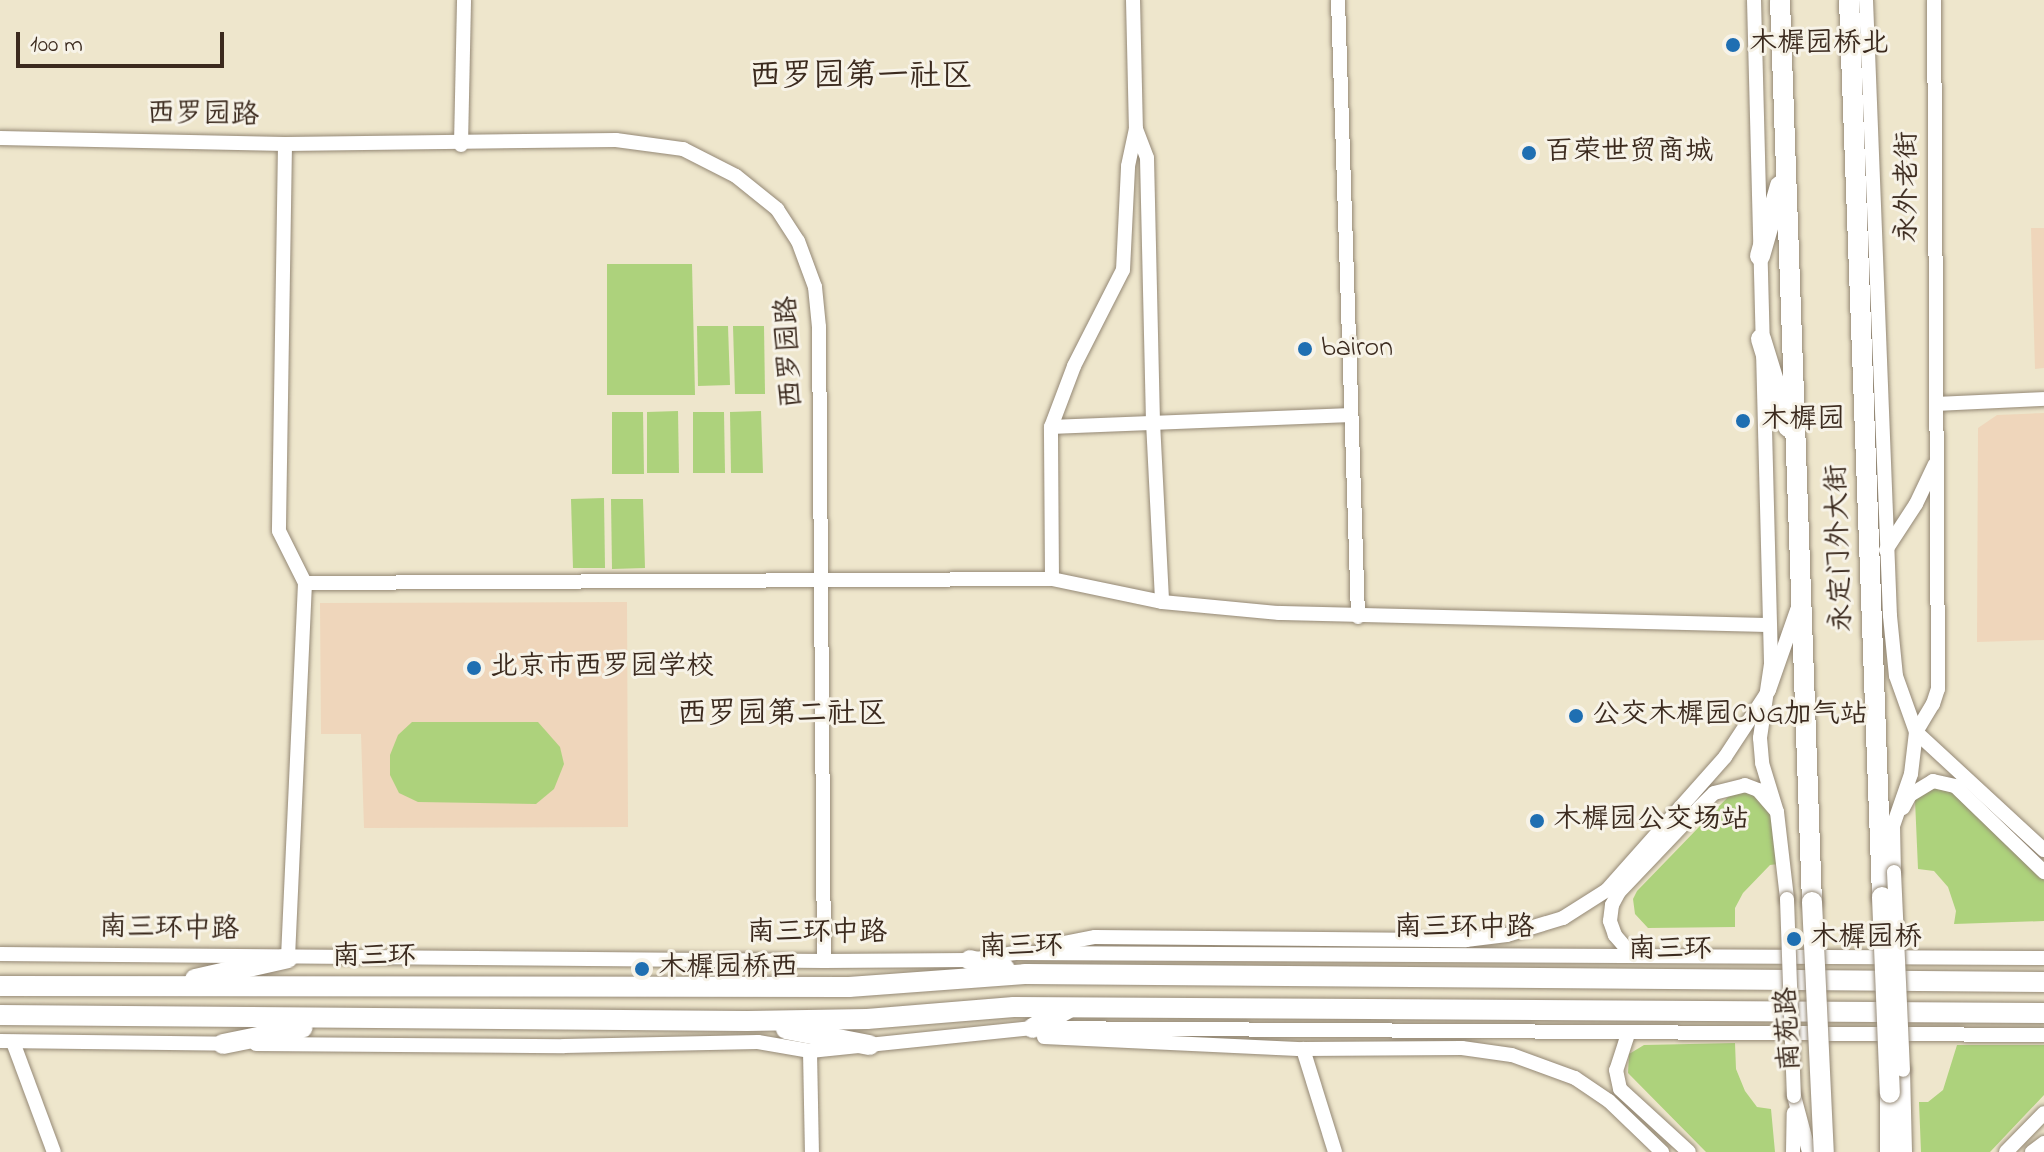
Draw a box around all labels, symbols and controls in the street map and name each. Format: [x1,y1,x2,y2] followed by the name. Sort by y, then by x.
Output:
[20,16,228,66] scale bar
[30,28,83,63] text: 100 m
[1749,28,1889,62] place label: 木樨园桥北
[1724,36,1742,54] marker: 木樨园桥北
[749,59,973,97] district label: 西罗园第一社区
[147,98,259,134] street label: 西罗园路
[1892,131,1926,243] street label: 永外老街
[1545,136,1713,170] place label: 百荣世贸商城
[1520,144,1538,162] marker: 百荣世贸商城
[771,295,811,409] street label: 西罗园路
[1321,332,1393,366] place label: bairon
[1296,340,1314,358] marker: bairon
[1761,404,1845,438] place label: 木樨园
[1732,410,1754,432] marker: 木樨园
[1821,463,1861,633] street label: 永定门外大街
[490,651,714,685] place label: 北京市西罗园学校
[465,659,483,677] marker: 北京市西罗园学校
[677,697,887,733] district label: 西罗园第二社区
[1592,699,1868,733] place label: 公交木樨园CNG加气站
[1567,707,1585,725] marker: 公交木樨园CNG加气站
[1553,804,1749,838] place label: 木樨园公交场站
[1528,812,1546,830] marker: 木樨园公交场站
[99,912,239,948] street label: 南三环中路
[1394,912,1534,946] street label: 南三环中路
[747,917,887,951] street label: 南三环中路
[1810,922,1922,956] place label: 木樨园桥
[979,930,1063,966] street label: 南三环
[1785,930,1803,948] marker: 木樨园桥
[1628,934,1712,968] street label: 南三环
[332,941,416,975] street label: 南三环
[658,952,798,986] place label: 木樨园桥西
[633,960,651,978] marker: 木樨园桥西
[1771,986,1809,1072] street label: 南苑路

